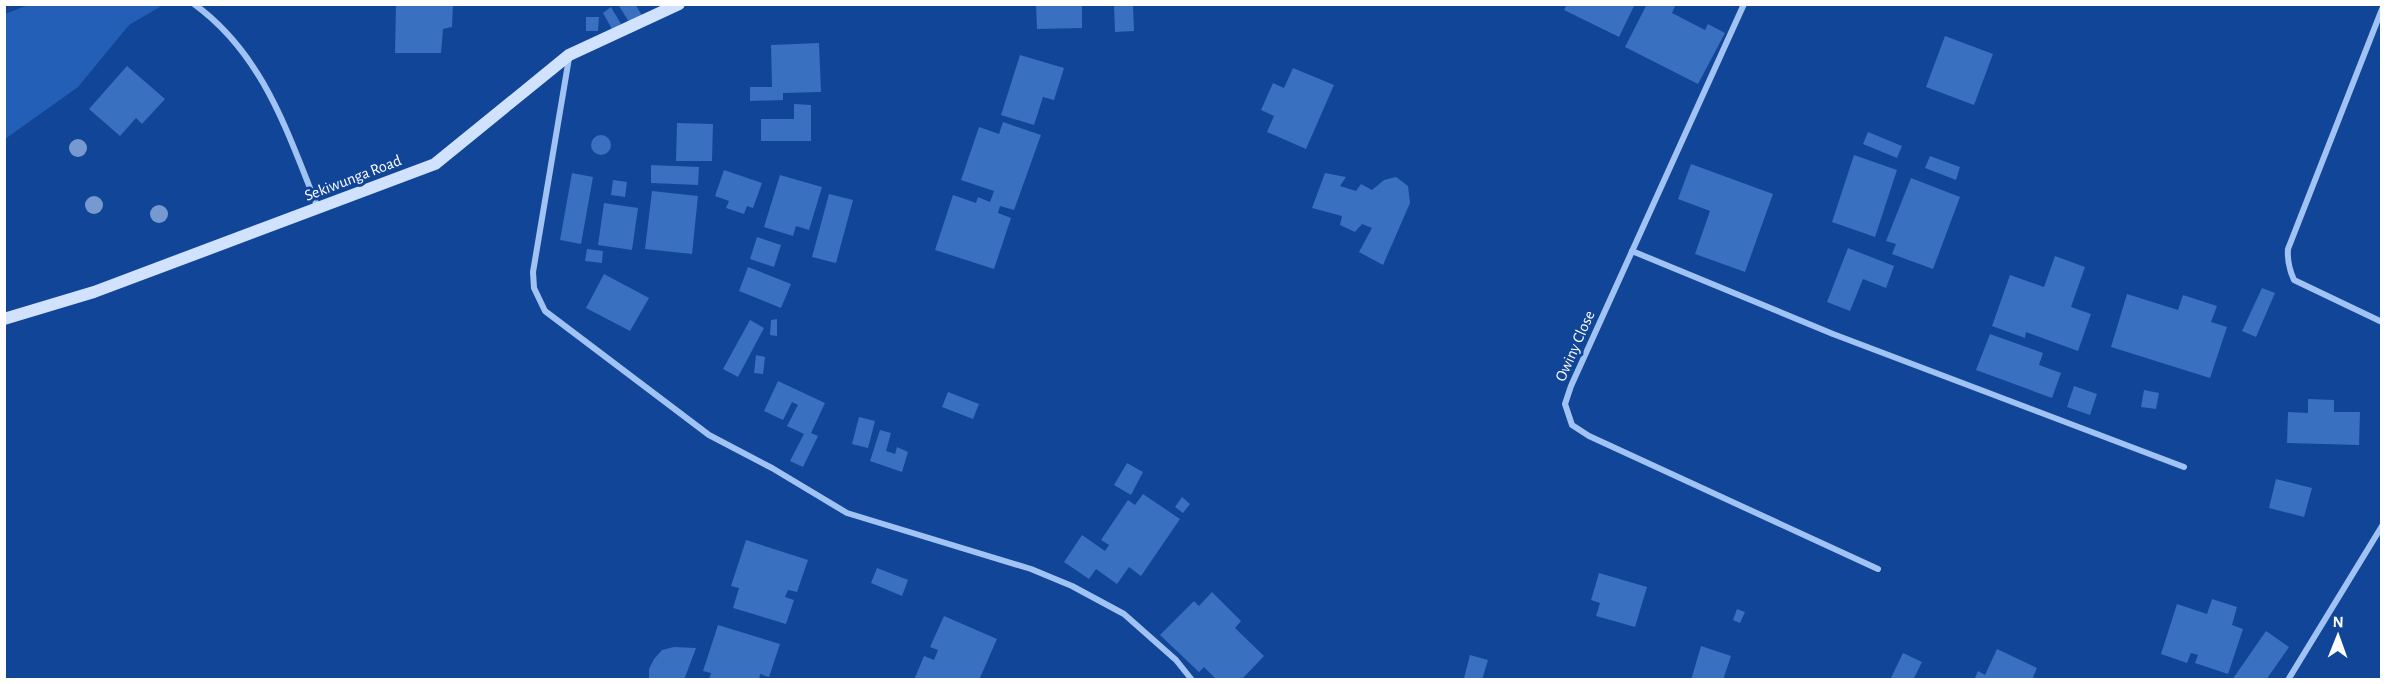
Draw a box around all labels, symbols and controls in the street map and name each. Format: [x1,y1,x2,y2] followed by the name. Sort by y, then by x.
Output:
[302,152,404,204] street label: Sekiwunga Road
[1552,308,1599,384] street label: Owiny Close
[2308,606,2368,666] north arrow
[2333,614,2344,630] text: N

